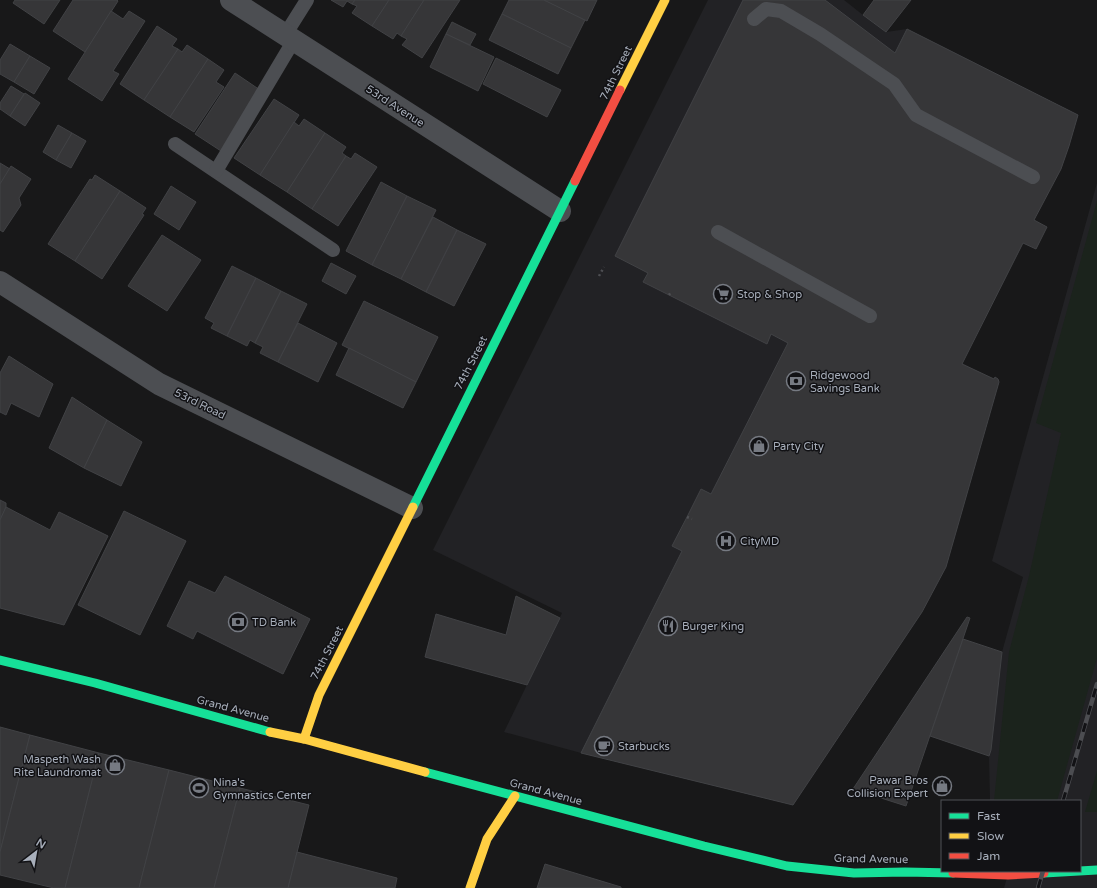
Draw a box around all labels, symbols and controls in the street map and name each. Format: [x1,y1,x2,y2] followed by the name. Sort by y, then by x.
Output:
[597,44,635,102] street label: 74th Street
[363,82,427,130] street label: 53rd Avenue
[712,283,734,305] supermarket icon: Stop & Shop
[737,288,802,301] place label: Stop & Shop
[452,334,490,392] street label: 74th Street
[810,369,880,395] place label: Ridgewood Savings Bank
[785,370,807,392] bank icon: Ridgewood Savings Bank
[172,386,228,422] street label: 53rd Road
[748,435,770,457] shop icon: Party City
[773,440,824,453] place label: Party City
[715,530,737,552] hospital icon: CityMD
[740,535,779,548] place label: CityMD
[227,611,249,633] bank icon: TD Bank
[657,615,679,637] restaurant icon: Burger King
[252,616,296,629] place label: TD Bank
[682,620,744,633] place label: Burger King
[308,624,346,682] street label: 74th Street
[195,693,271,725] street label: Grand Avenue
[593,735,615,757] cafe icon: Starbucks
[618,740,670,753] place label: Starbucks
[13,753,101,779] place label: Maspeth Wash Rite Laundromat
[104,754,126,776] shop icon: Maspeth Wash Rite Laundromat
[847,774,928,800] place label: Pawar Bros Collision Expert
[931,775,953,797] shop icon: Pawar Bros Collision Expert
[213,776,312,802] place label: Nina's Gymnastics Center
[508,776,584,808] street label: Grand Avenue
[188,777,210,799] sports icon: Nina's Gymnastics Center
[941,800,1081,872] legend
[977,809,1001,823] text: Fast
[977,829,1004,843] text: Slow
[16,832,56,872] north arrow
[34,836,48,852] text: N
[977,849,1000,863] text: Jam
[834,852,908,866] street label: Grand Avenue

